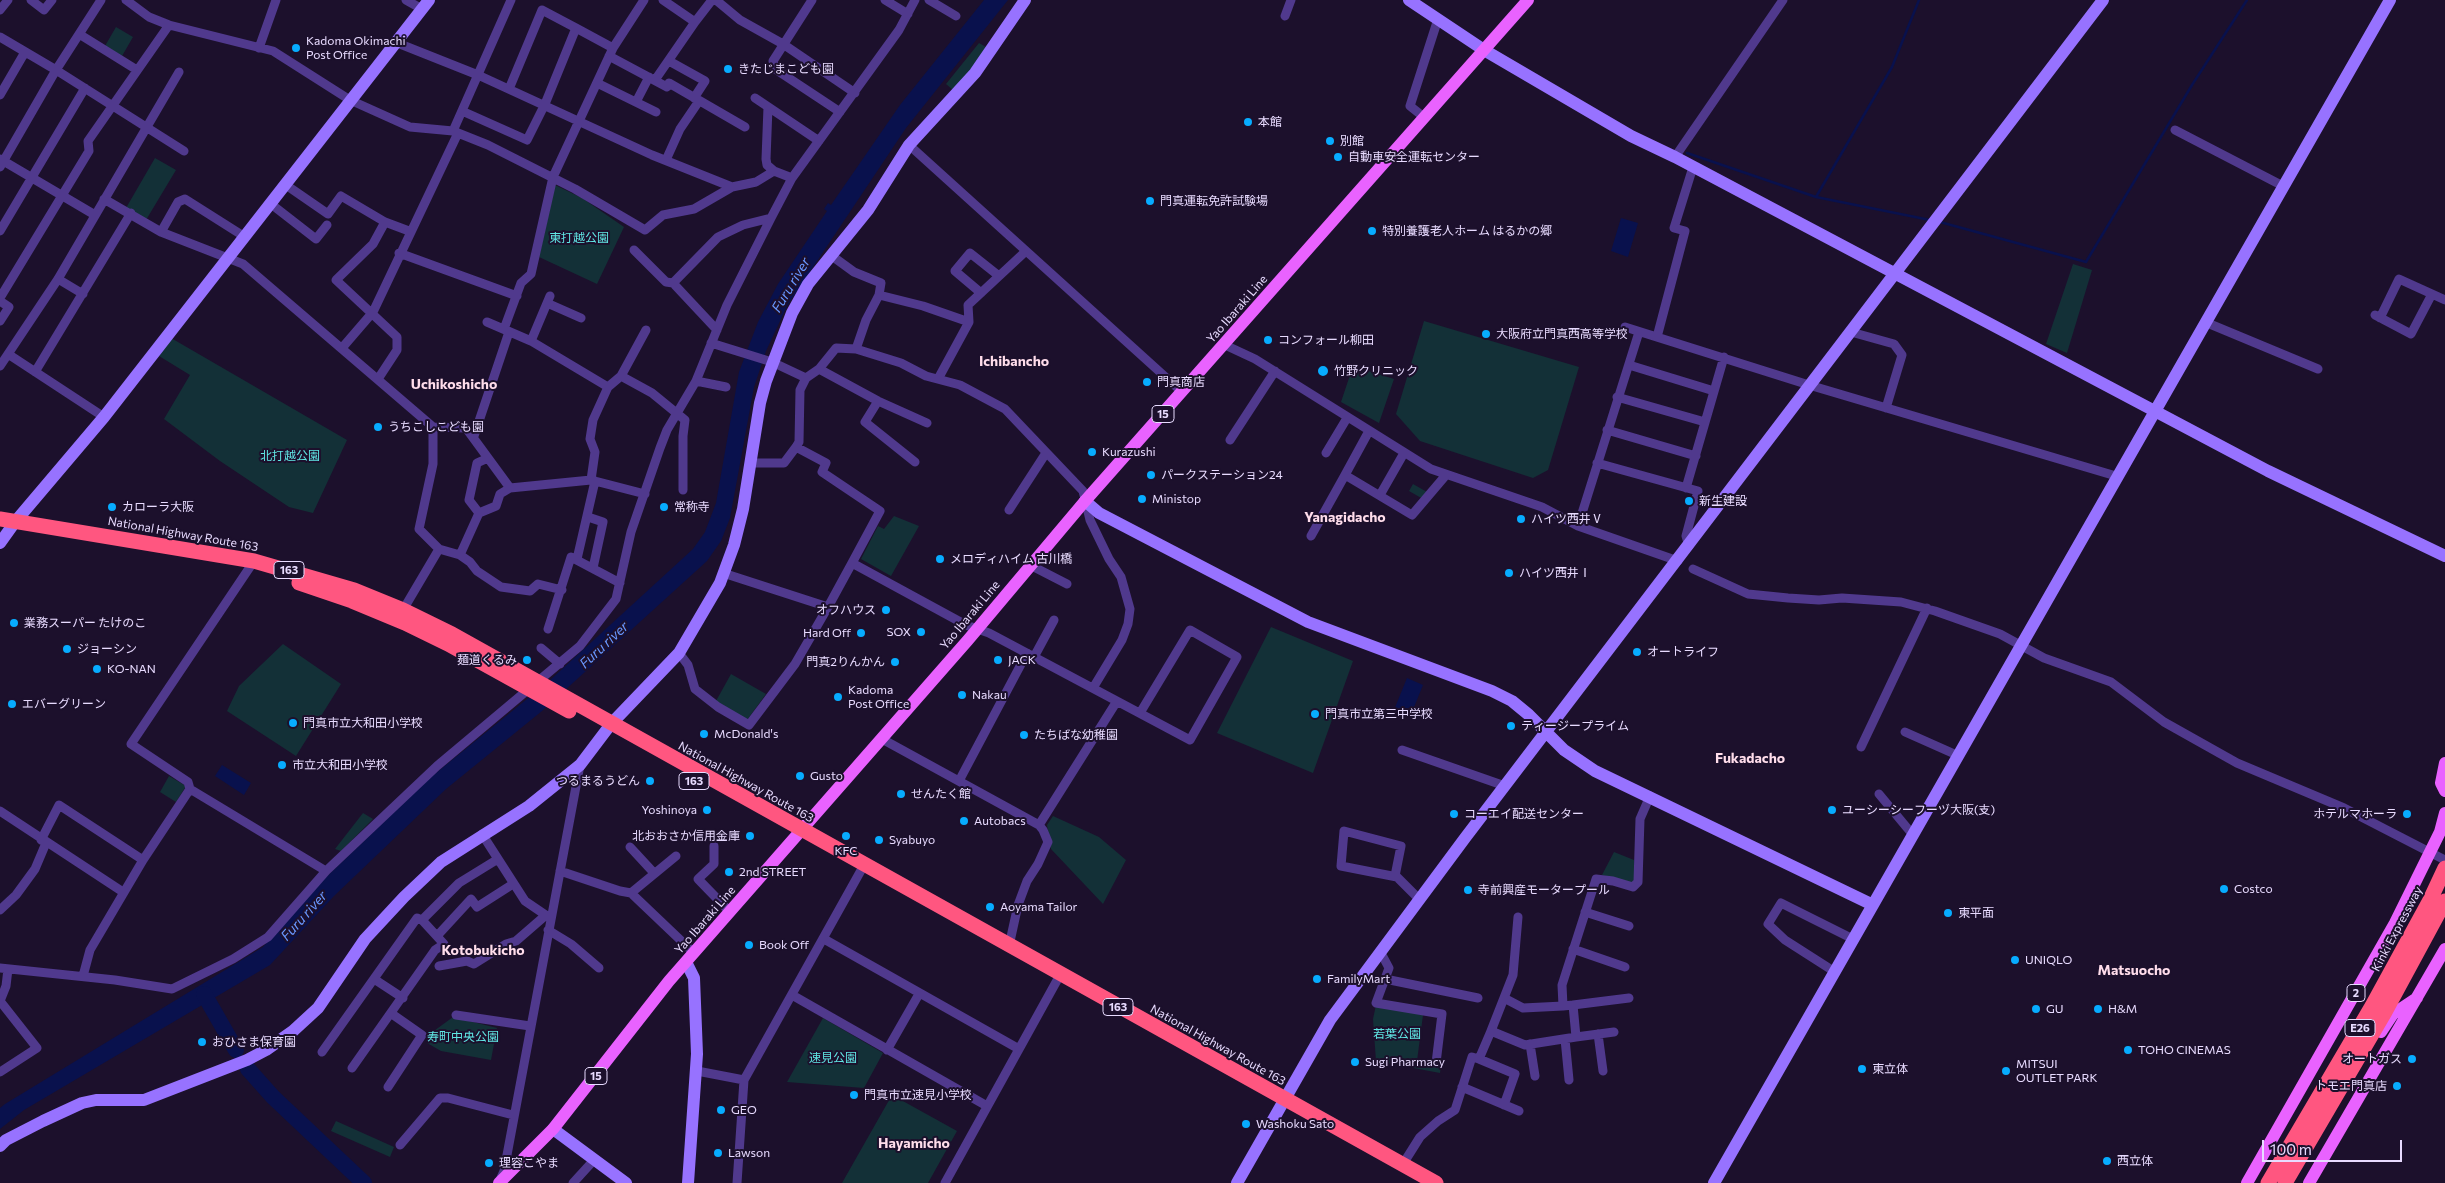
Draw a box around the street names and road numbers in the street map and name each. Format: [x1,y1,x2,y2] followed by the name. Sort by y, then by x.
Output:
[1204,272,1270,346] street label: Yao Ibaraki Line
[1152,406,1174,422] road number: 15
[107,514,259,554] street label: National Highway Route 163
[274,562,304,578] road number: 163
[937,578,1003,652] street label: Yao Ibaraki Line
[676,739,816,825] street label: National Highway Route 163
[679,772,709,789] road number: 163
[672,883,738,957] street label: Yao Ibaraki Line
[2369,884,2425,974] street label: Kinki Expressway
[2347,984,2365,1001] road number: 2
[1103,999,1133,1016] road number: 163
[1148,1002,1288,1088] street label: National Highway Route 163
[2345,1020,2375,1036] road number: E26
[585,1068,607,1084] road number: 15

